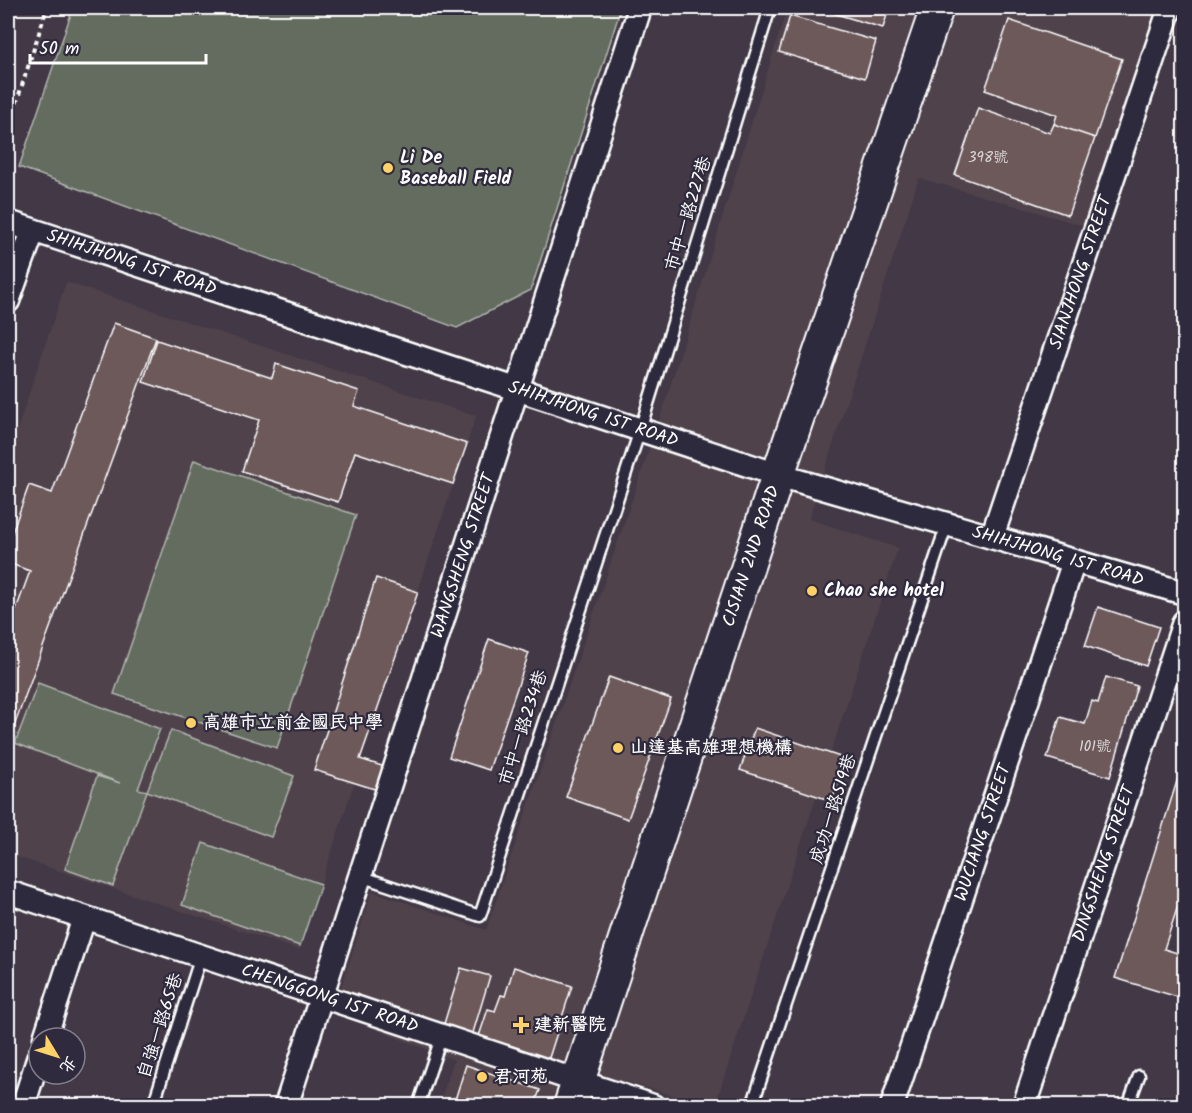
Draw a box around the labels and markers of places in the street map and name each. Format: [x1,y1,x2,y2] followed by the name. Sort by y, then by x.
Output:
[400,144,512,194] place label: Li De Baseball Field
[381,161,395,175] marker: Li De Baseball Field
[824,577,944,606] place label: Chao she hotel
[805,584,819,598] marker: Chao she hotel
[203,709,383,738] place label: 高雄市立前金國民中學
[184,716,198,730] marker: 高雄市立前金國民中學
[630,734,792,763] place label: 山達基高雄理想機構
[611,741,625,755] marker: 山達基高雄理想機構
[534,1011,606,1040] place label: 建新醫院
[512,1016,530,1034] marker: 建新醫院
[494,1063,548,1092] place label: 君河苑
[475,1070,489,1084] marker: 君河苑

